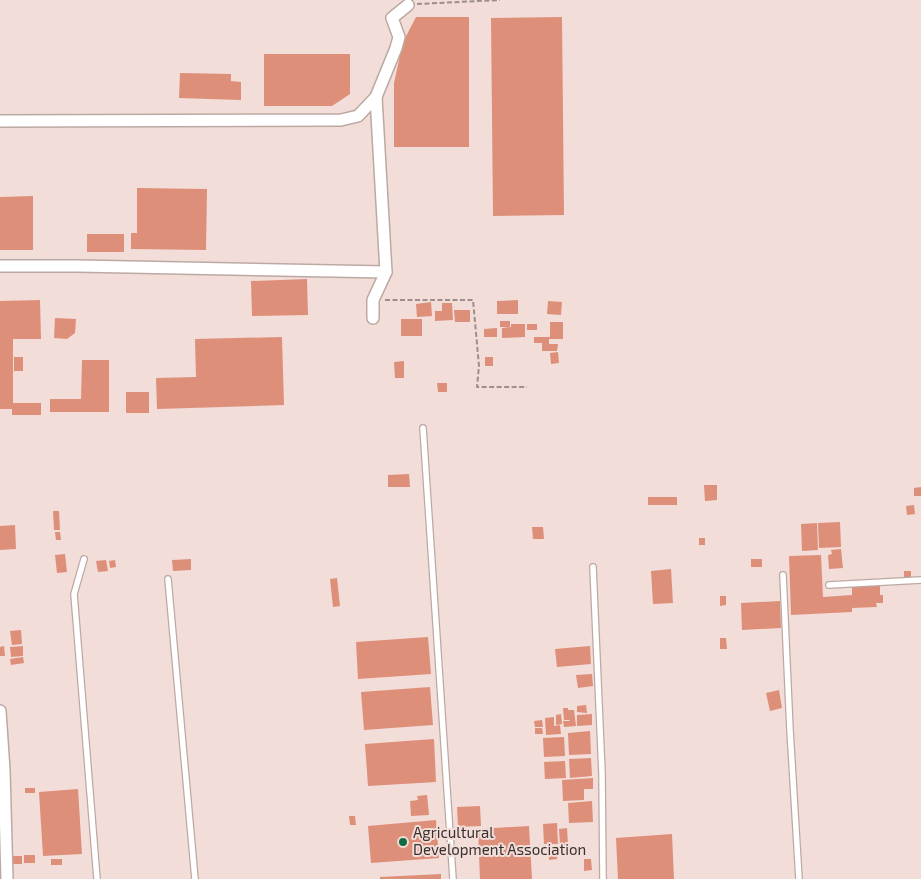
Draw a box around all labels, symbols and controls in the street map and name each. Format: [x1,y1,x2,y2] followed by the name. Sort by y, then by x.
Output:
[413,823,586,858] place label: Agricultural Development Association
[397,836,409,848] marker: Agricultural Development Association

